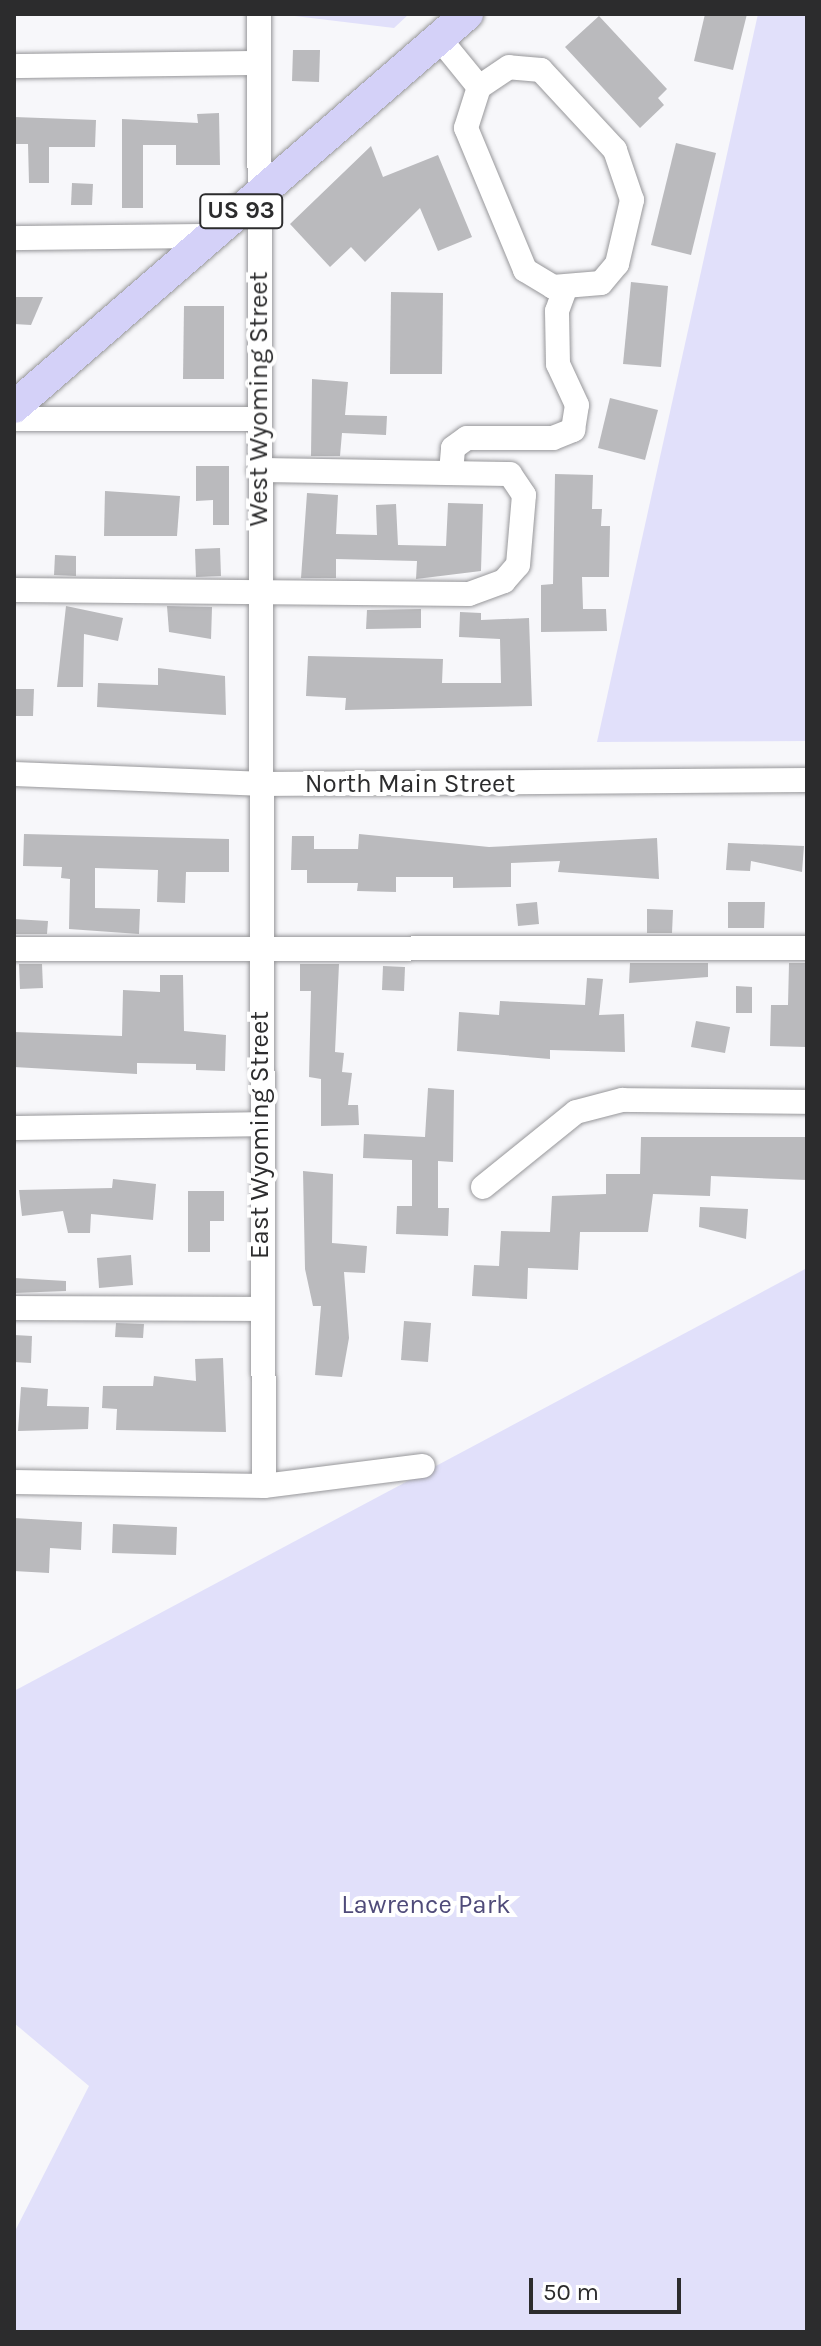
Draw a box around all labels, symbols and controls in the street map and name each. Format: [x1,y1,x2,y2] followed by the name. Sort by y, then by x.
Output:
[199,191,283,231] road number: US 93
[243,272,275,526] street label: West Wyoming Street
[305,768,515,800] street label: North Main Street
[244,1011,276,1259] street label: East Wyoming Street
[341,1889,511,1921] park label: Lawrence Park
[533,2262,685,2312] scale bar
[543,2278,599,2306] text: 50 m

